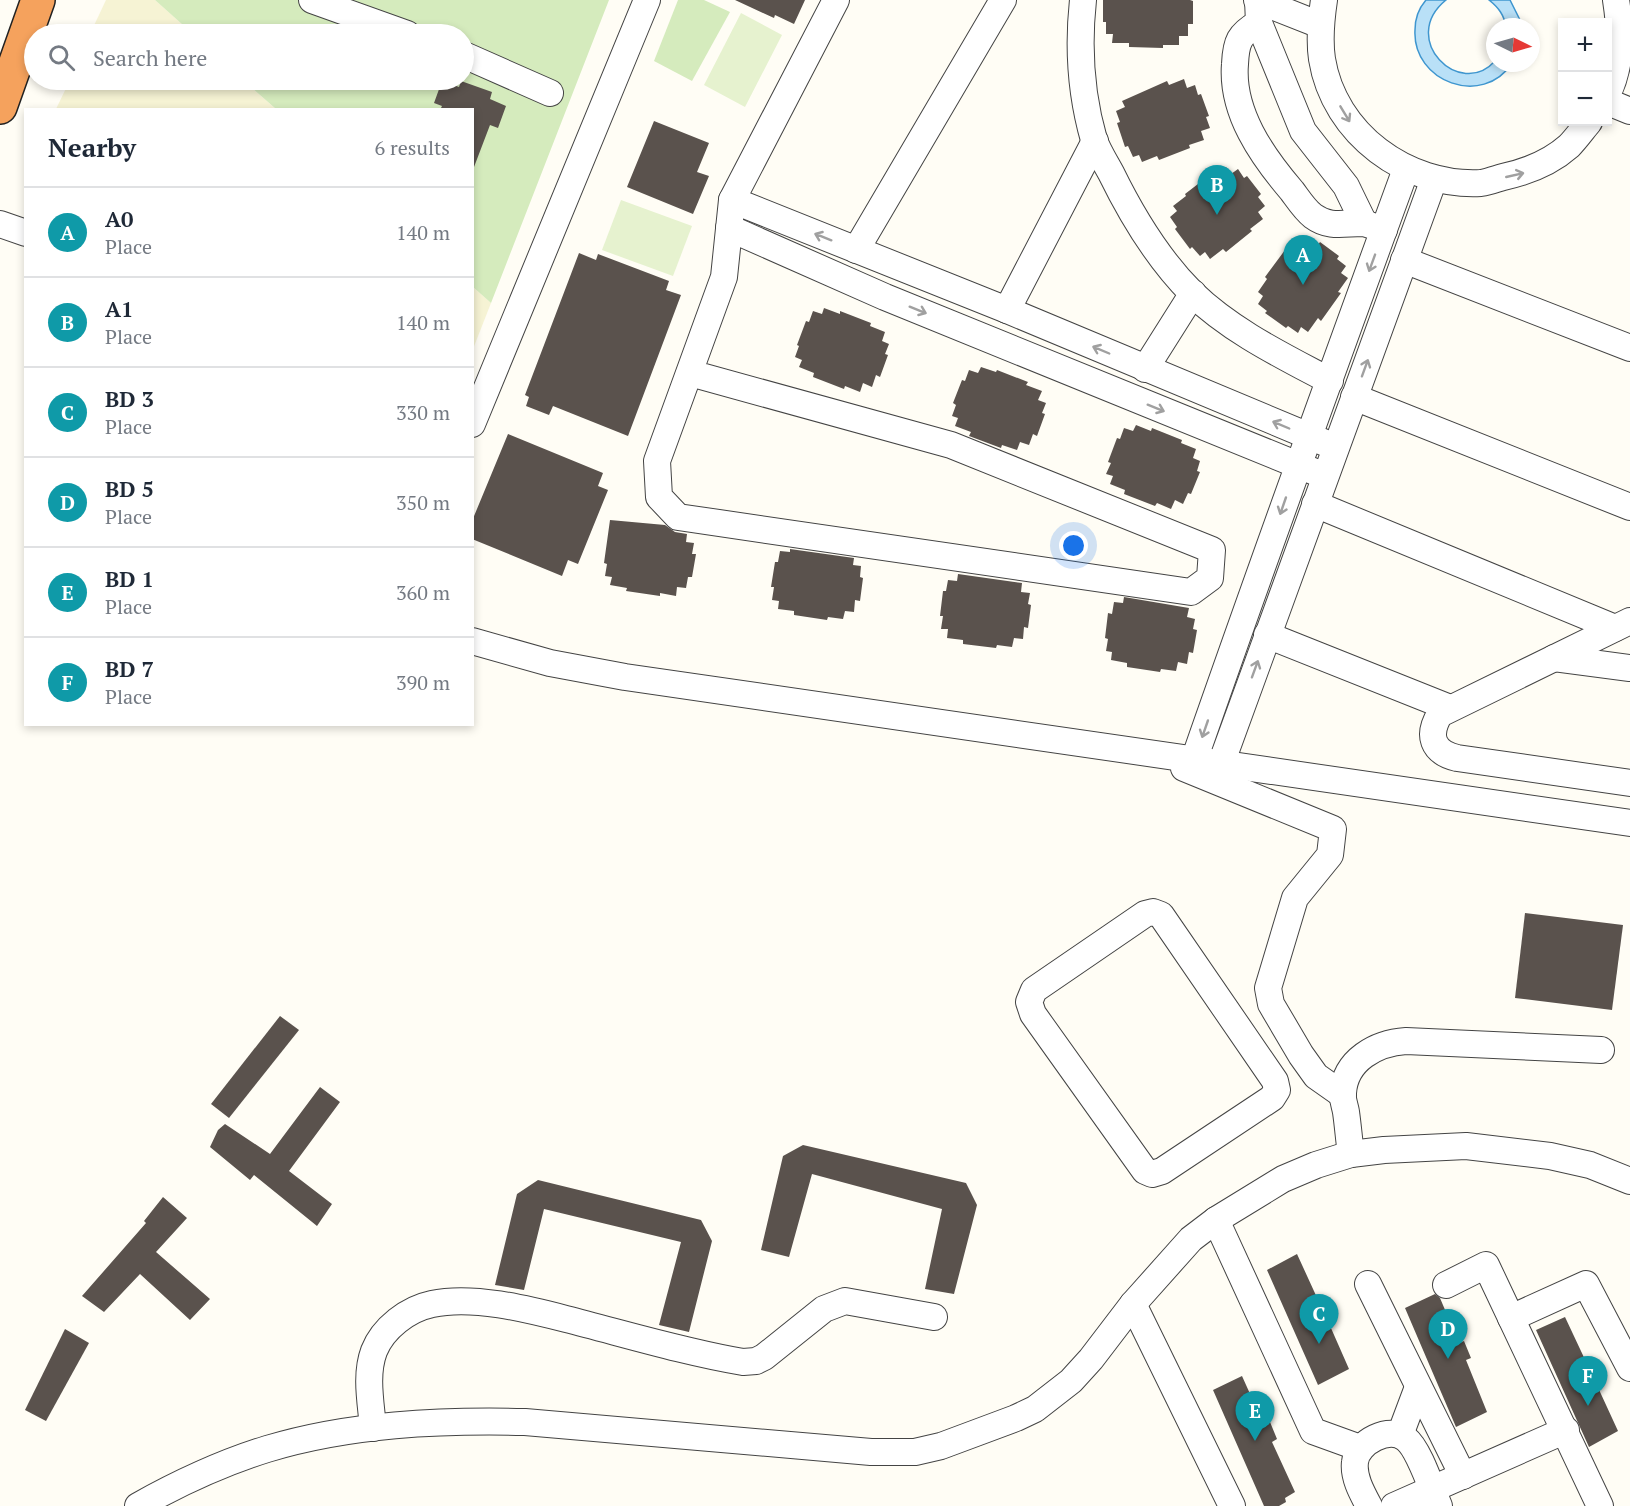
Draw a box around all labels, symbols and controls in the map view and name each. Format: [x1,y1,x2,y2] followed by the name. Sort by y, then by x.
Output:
[1486,18,1540,72] north arrow
[1558,18,1612,126] map controls
[1558,18,1612,72] button: +
[24,24,474,90] search box
[45,41,78,74] icon: search
[93,43,207,72] text: Search here
[1558,72,1612,126] button: −
[1339,105,1351,122] one-way arrow
[48,130,136,164] text: Nearby
[375,134,450,161] text: 6 results
[1198,166,1236,215] pin: B
[1505,168,1524,180] one-way arrow
[105,204,133,233] text: A0
[60,219,75,246] text: A
[396,219,450,246] text: 140 m
[815,231,833,242] one-way arrow
[105,233,152,260] text: Place
[1284,236,1322,285] pin: A
[1365,253,1376,272] one-way arrow
[105,294,133,323] text: A1
[908,305,926,316] one-way arrow
[61,309,74,336] text: B
[396,309,450,336] text: 140 m
[105,323,152,350] text: Place
[1093,344,1111,355] one-way arrow
[1360,359,1371,377] one-way arrow
[105,384,154,413] text: BD 3
[61,399,74,426] text: C
[396,399,450,426] text: 330 m
[1147,403,1165,414] one-way arrow
[105,413,152,440] text: Place
[1272,419,1291,430] one-way arrow
[105,474,154,503] text: BD 5
[60,489,75,516] text: D
[396,489,450,516] text: 350 m
[1277,496,1288,515] one-way arrow
[105,503,152,530] text: Place
[1059,531,1088,560] your location
[105,564,154,593] text: BD 1
[61,579,74,606] text: E
[396,579,450,606] text: 360 m
[105,593,152,620] text: Place
[105,654,154,683] text: BD 7
[1250,660,1261,679] one-way arrow
[62,669,73,696] text: F
[396,669,450,696] text: 390 m
[105,683,152,710] text: Place
[1198,719,1209,738] one-way arrow
[1300,1294,1338,1344] pin: C
[1428,1310,1468,1359] pin: D
[1568,1356,1608,1406] pin: F
[1236,1392,1274,1441] pin: E

